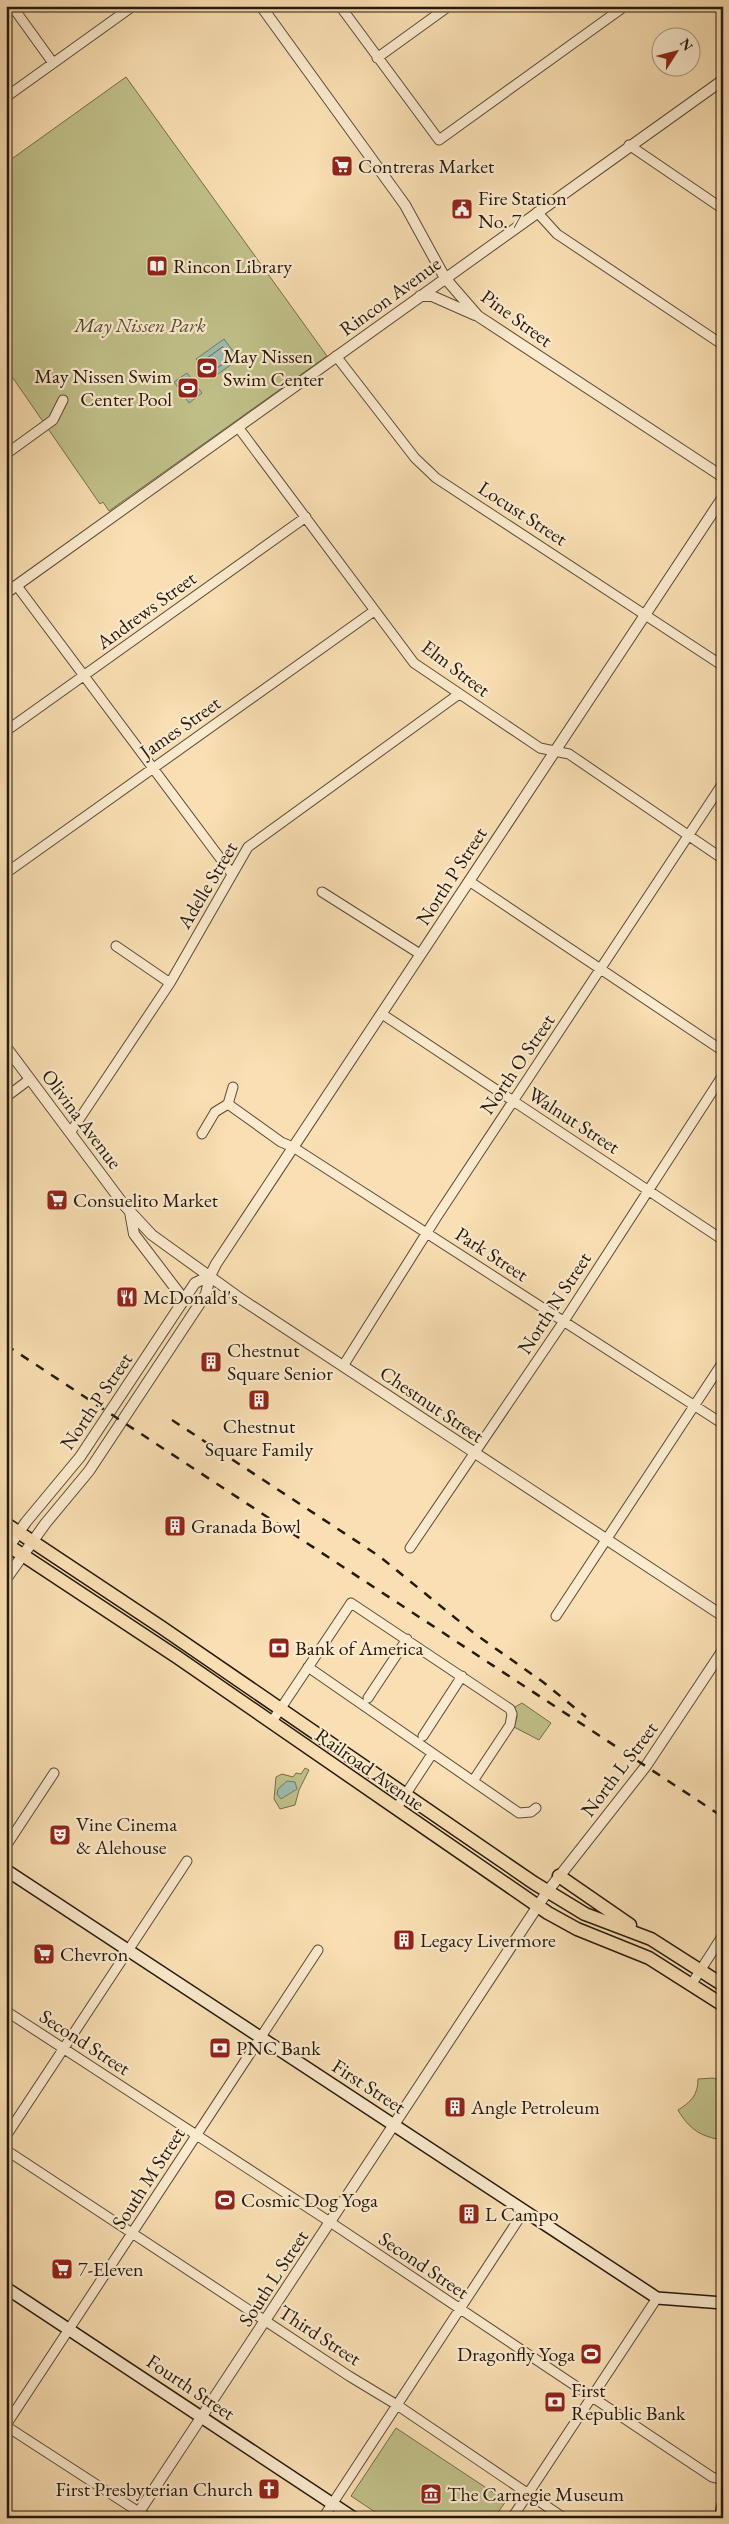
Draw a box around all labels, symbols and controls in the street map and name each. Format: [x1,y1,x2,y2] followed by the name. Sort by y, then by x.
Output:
[652,28,702,78] north arrow
[676,34,698,55] text: N
[358,153,495,179] place label: Contreras Market
[330,154,354,178] supermarket icon: Contreras Market
[478,185,567,234] place label: Fire Station No. 7
[450,197,474,221] public building icon: Fire Station No. 7
[334,250,446,342] street label: Rincon Avenue
[173,253,292,279] place label: Rincon Library
[145,254,169,278] library icon: Rincon Library
[476,283,558,353] street label: Pine Street
[73,312,206,338] park label: May Nissen Park
[223,343,324,392] place label: May Nissen Swim Center
[195,356,219,380] sports icon: May Nissen Swim Center
[34,363,172,412] place label: May Nissen Swim Center Pool
[176,376,200,400] sports icon: May Nissen Swim Center Pool
[474,475,573,552] street label: Locust Street
[90,565,202,656] street label: Andrews Street
[416,634,496,703] street label: Elm Street
[133,689,226,765] street label: James Street
[410,821,493,930] street label: North P Street
[170,836,244,934] street label: Adelle Street
[474,1008,561,1119] street label: North O Street
[36,1064,128,1174] street label: Olivina Avenue
[523,1081,625,1160] street label: Walnut Street
[73,1187,219,1213] place label: Consuelito Market
[45,1188,69,1212] supermarket icon: Consuelito Market
[451,1221,534,1288] street label: Park Street
[511,1246,597,1359] street label: North N Street
[143,1284,238,1310] place label: McDonald's
[115,1285,139,1309] restaurant icon: McDonald's
[227,1337,333,1386] place label: Chestnut Square Senior
[54,1347,138,1455] street label: North P Street
[199,1350,223,1374] building icon: Chestnut Square Senior
[375,1360,490,1449] street label: Chestnut Street
[247,1388,271,1412] building icon: Chestnut Square Family
[205,1413,313,1462] place label: Chestnut Square Family
[191,1513,301,1539] place label: Granada Bowl
[163,1514,187,1538] building icon: Granada Bowl
[295,1635,424,1661] place label: Bank of America
[267,1636,291,1660] bank icon: Bank of America
[575,1716,664,1822] street label: North L Street
[310,1722,430,1816] street label: Railroad Avenue
[76,1811,177,1860] place label: Vine Cinema & Alehouse
[48,1823,72,1847] theatre icon: Vine Cinema & Alehouse
[420,1927,556,1953] place label: Legacy Livermore
[392,1928,416,1952] building icon: Legacy Livermore
[60,1941,129,1967] place label: Chevron
[32,1942,56,1966] supermarket icon: Chevron
[35,2003,136,2081] street label: Second Street
[236,2035,321,2061] place label: PNC Bank
[208,2036,232,2060] bank icon: PNC Bank
[327,2053,411,2120] street label: First Street
[470,2094,600,2120] place label: Angle Petroleum
[443,2095,467,2119] building icon: Angle Petroleum
[105,2122,191,2234] street label: South M Street
[241,2187,378,2213] place label: Cosmic Dog Yoga
[213,2188,237,2212] sports icon: Cosmic Dog Yoga
[485,2201,559,2227] place label: L Campo
[457,2202,481,2226] building icon: L Campo
[232,2224,314,2331] street label: South L Street
[374,2225,475,2305] street label: Second Street
[78,2256,144,2282] place label: 7-Eleven
[50,2257,74,2281] supermarket icon: 7-Eleven
[274,2299,367,2372] street label: Third Street
[457,2341,575,2367] place label: Dragonfly Yoga
[579,2342,603,2366] sports icon: Dragonfly Yoga
[142,2348,241,2426] street label: Fourth Street
[571,2377,686,2426] place label: First Republic Bank
[543,2390,567,2414] bank icon: First Republic Bank
[56,2476,253,2502] place label: First Presbyterian Church
[257,2477,281,2501] church icon: First Presbyterian Church
[447,2481,624,2507] place label: The Carnegie Museum
[419,2482,443,2506] museum icon: The Carnegie Museum

